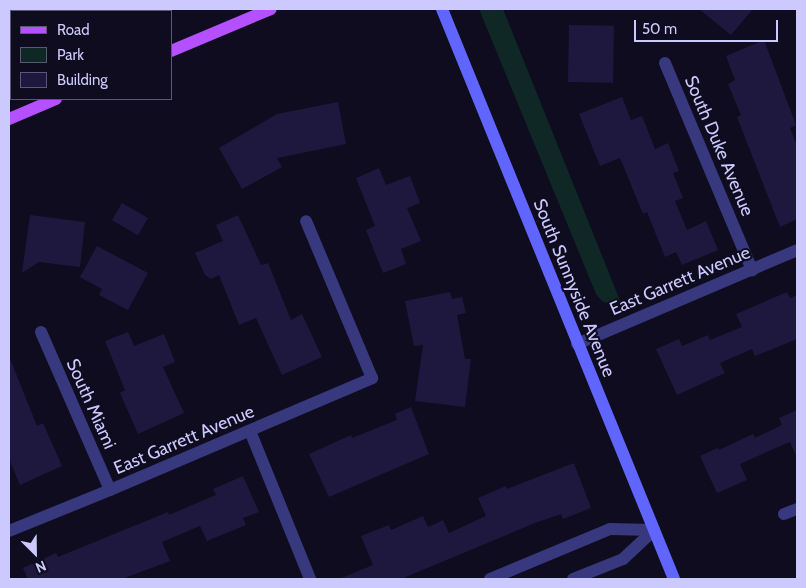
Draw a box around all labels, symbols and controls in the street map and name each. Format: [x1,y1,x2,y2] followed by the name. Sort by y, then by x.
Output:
[10,10,172,100] legend
[636,10,780,42] scale bar
[642,20,677,38] text: 50 m
[57,21,90,39] text: Road
[57,46,84,64] text: Park
[57,71,108,89] text: Building
[680,73,758,219] street label: South Duke Avenue
[528,196,620,380] street label: South Sunnyside Avenue
[606,242,754,320] street label: East Garrett Avenue
[62,356,120,452] street label: South Miami
[110,401,258,479] street label: East Garrett Avenue
[10,528,60,578] north arrow
[33,557,49,577] text: N

